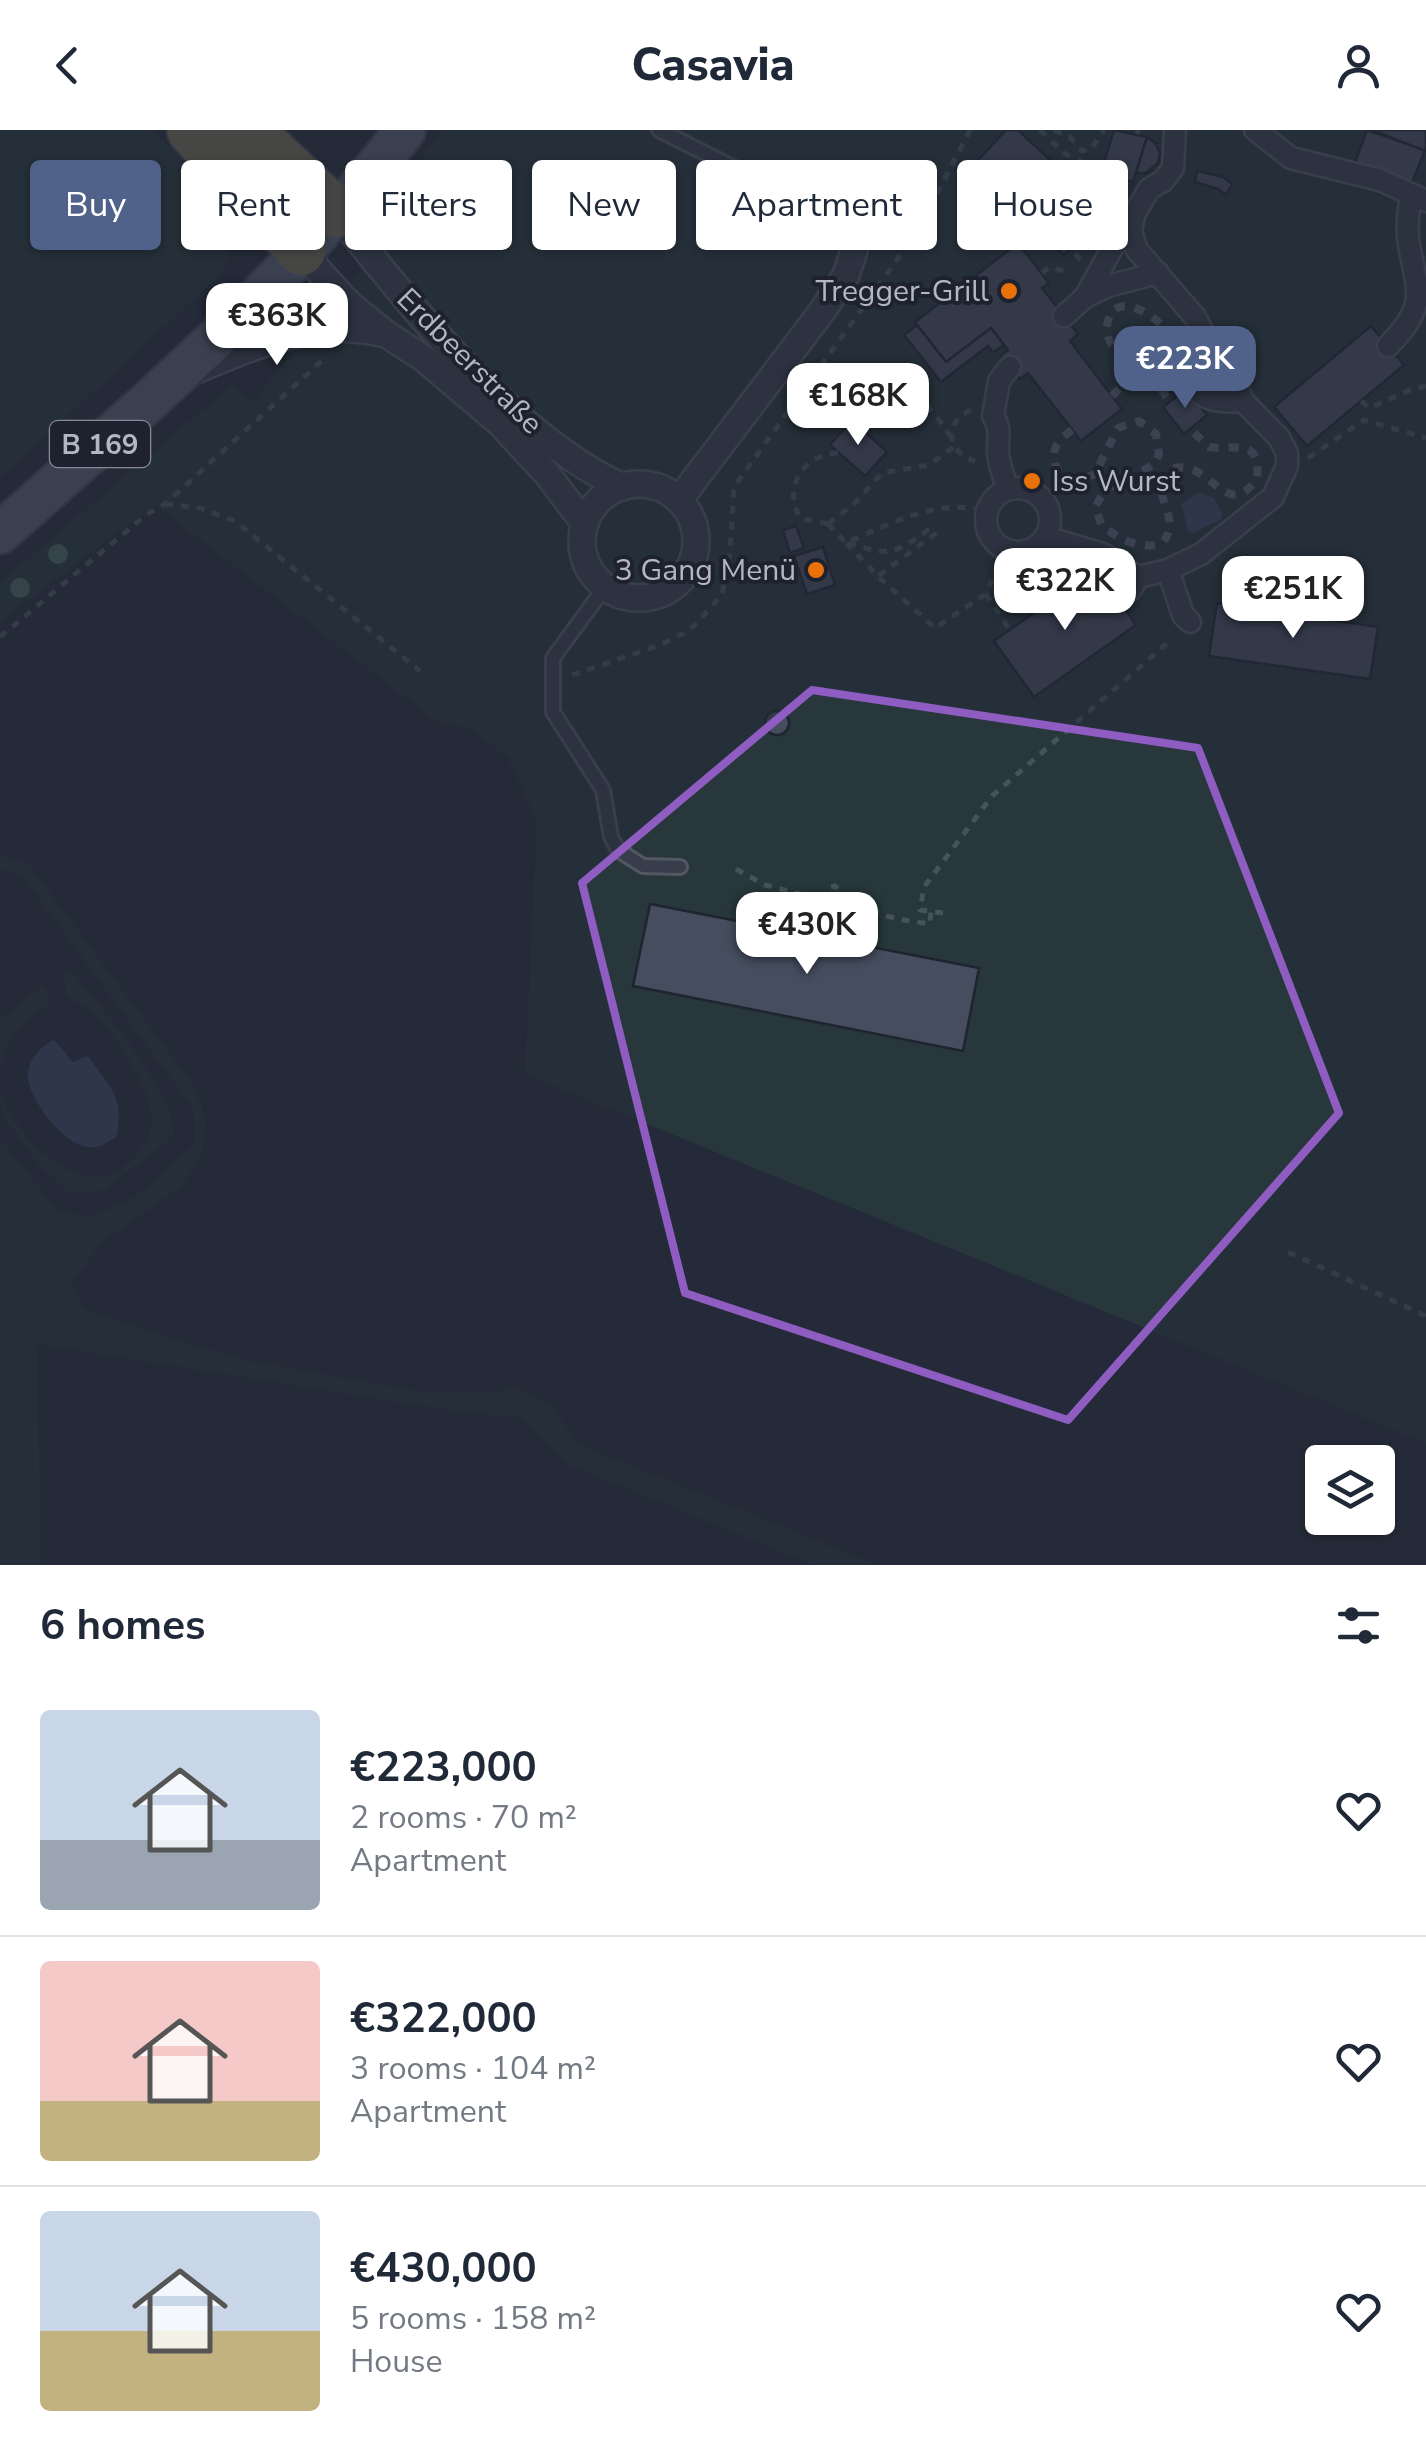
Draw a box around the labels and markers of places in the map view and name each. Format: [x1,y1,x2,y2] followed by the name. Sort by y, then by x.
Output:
[816,271,989,312] place label: Tregger-Grill
[998,280,1020,302] marker: Tregger-Grill
[207,283,347,368] pin: €363K
[1115,326,1255,411] pin: €223K
[788,363,928,448] pin: €168K
[1052,461,1180,502] place label: Iss Wurst
[1021,470,1043,492] marker: Iss Wurst
[995,548,1135,633] pin: €322K
[615,550,796,591] place label: 3 Gang Menü
[1223,556,1363,641] pin: €251K
[805,559,827,581] marker: 3 Gang Menü
[737,892,877,977] pin: €430K

